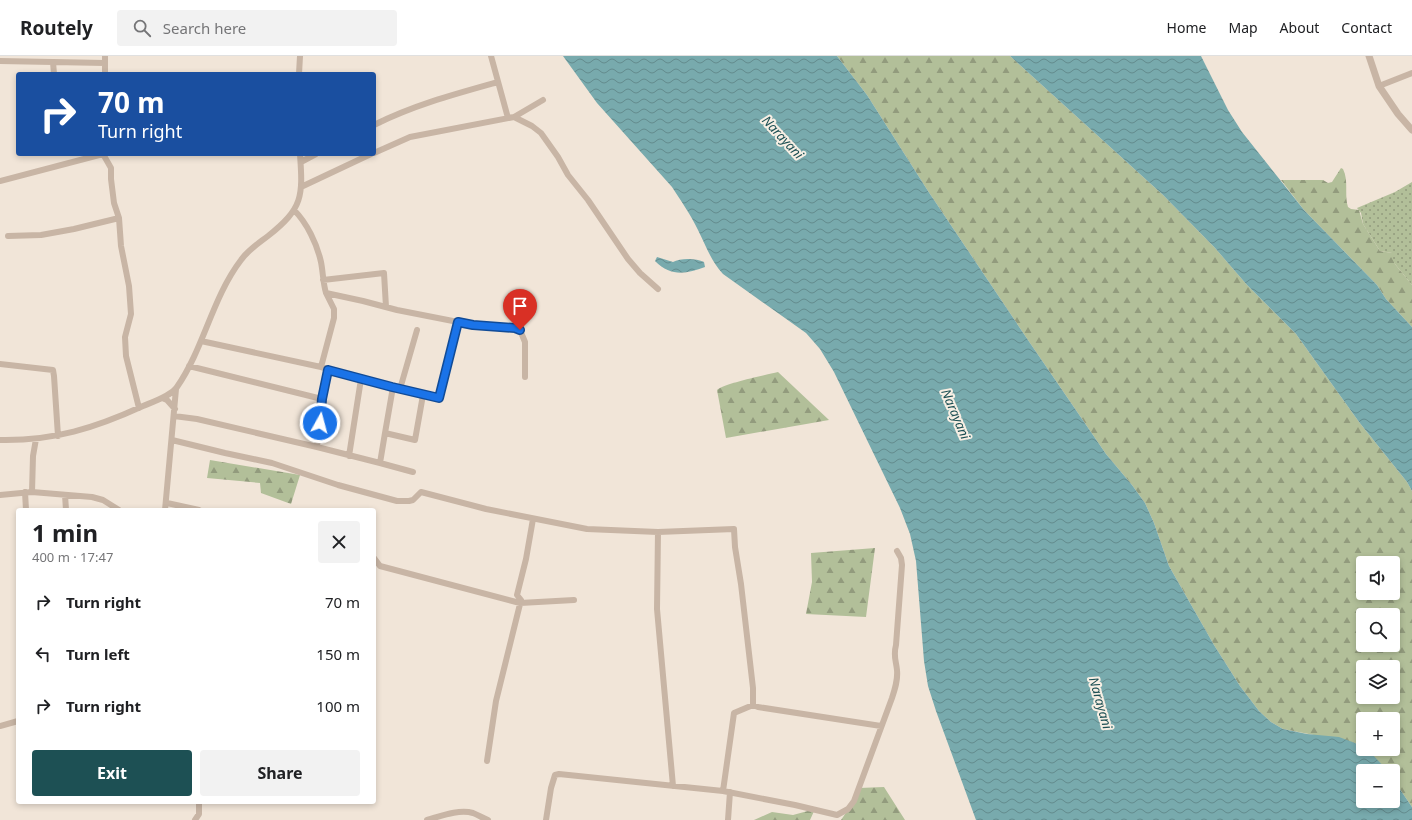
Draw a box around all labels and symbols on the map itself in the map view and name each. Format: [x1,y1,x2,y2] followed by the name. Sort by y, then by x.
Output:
[758,111,808,163] water label: Narayani
[503,289,537,330] pin
[937,386,975,443] water label: Narayani
[299,402,341,444] position arrow
[1085,675,1117,732] water label: Narayani

